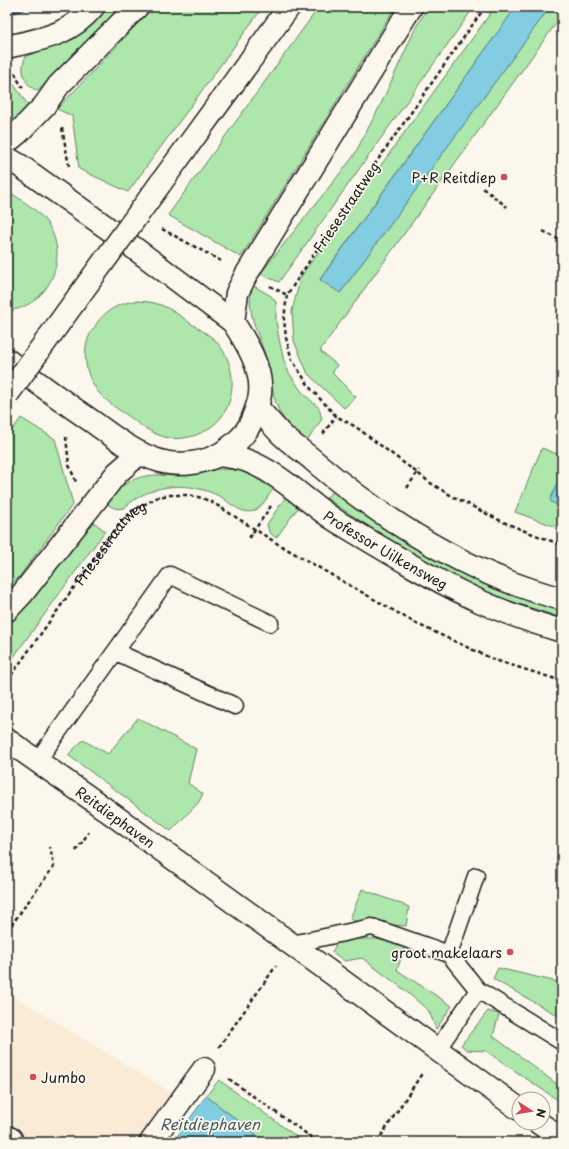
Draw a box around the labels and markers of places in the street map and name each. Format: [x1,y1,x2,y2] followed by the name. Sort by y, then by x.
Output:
[411,167,496,188] place label: P+R Reitdiep
[499,172,509,182] marker: P+R Reitdiep
[391,942,502,963] place label: groot makelaars
[505,947,515,957] marker: groot makelaars
[41,1067,86,1088] place label: Jumbo
[28,1072,38,1082] marker: Jumbo

